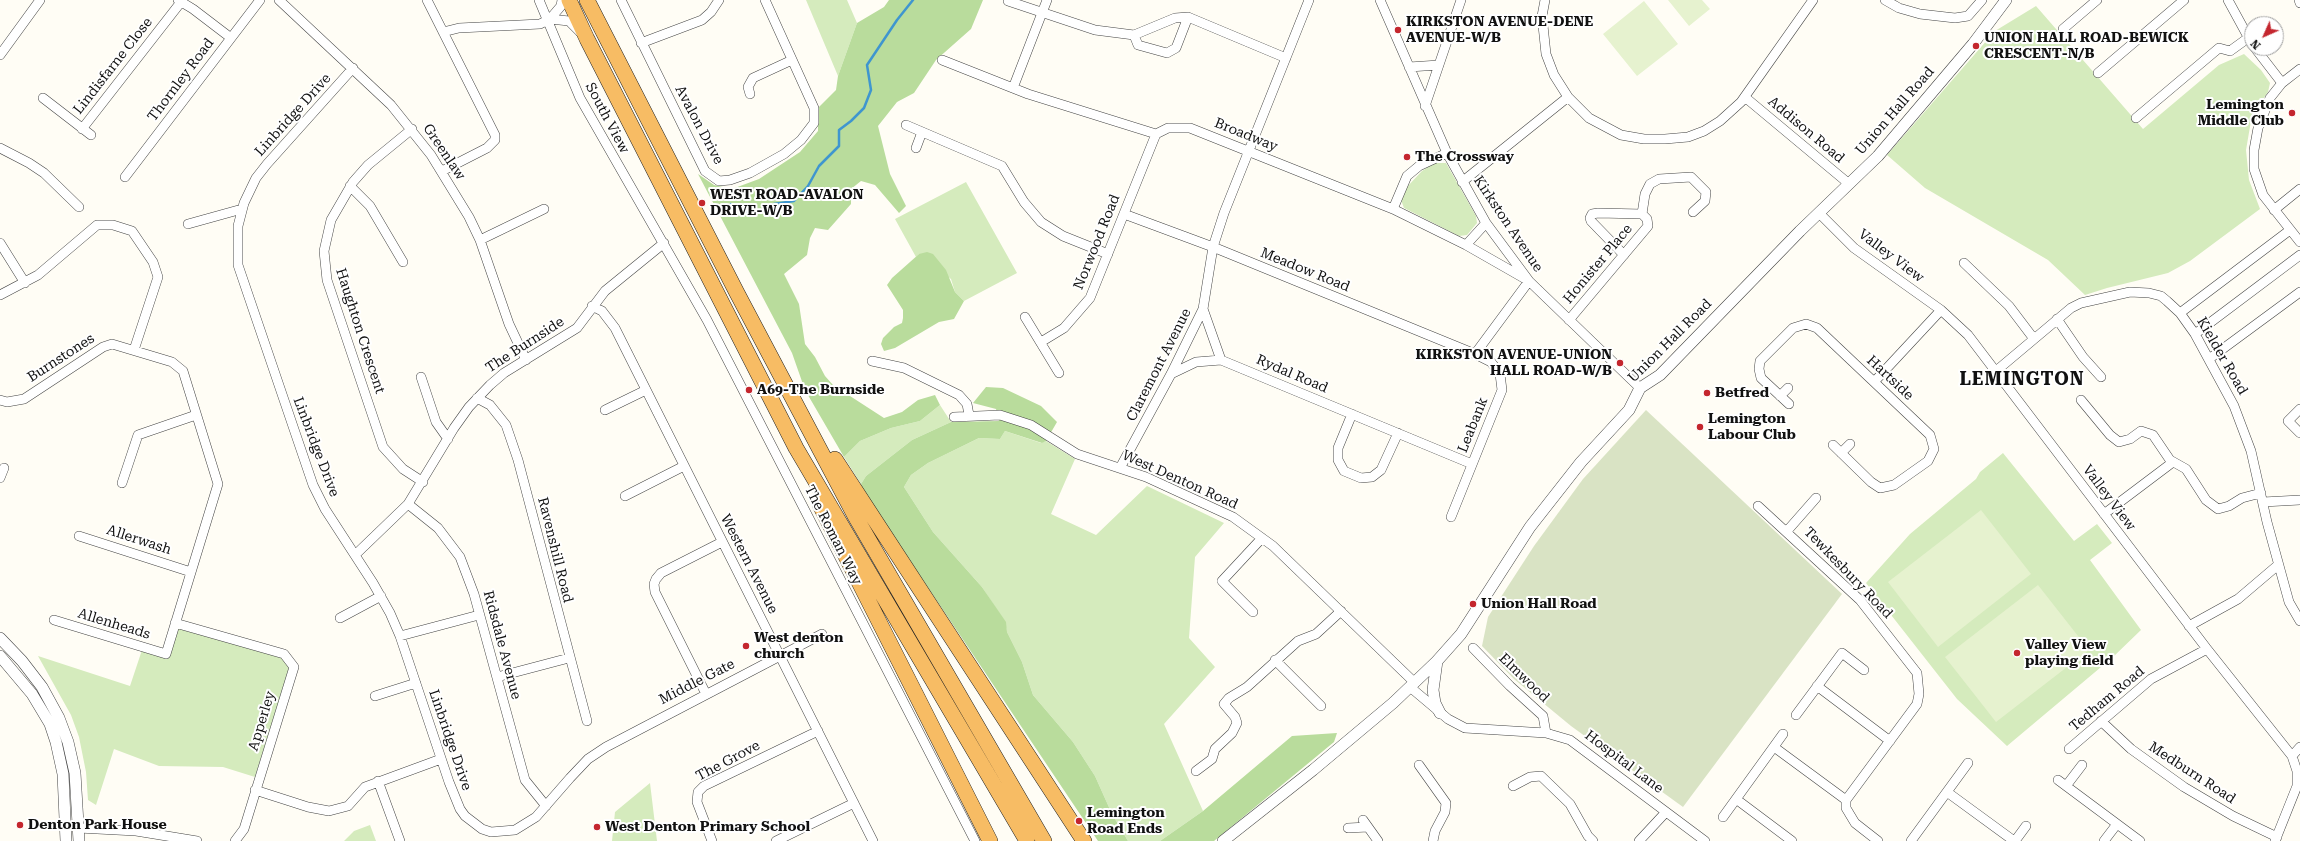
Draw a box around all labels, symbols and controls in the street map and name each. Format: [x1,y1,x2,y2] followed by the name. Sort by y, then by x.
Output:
[70,14,156,118] street label: Lindisfarne Close
[1406,14,1593,46] place label: KIRKSTON AVENUE-DENE AVENUE-W/B
[2244,16,2284,56] north arrow
[1393,25,1403,35] marker: KIRKSTON AVENUE-DENE AVENUE-W/B
[1984,30,2189,62] place label: UNION HALL ROAD-BEWICK CRESCENT-N/B
[144,35,218,125] street label: Thornley Road
[2248,37,2263,52] text: N
[1971,41,1981,51] marker: UNION HALL ROAD-BEWICK CRESCENT-N/B
[1852,63,1938,159] street label: Union Hall Road
[251,70,335,160] street label: Linbridge Drive
[581,80,633,156] street label: South View
[671,83,727,167] street label: Avalon Drive
[1764,93,1848,167] street label: Addison Road
[2198,97,2284,130] place label: Lemington Middle Club
[2287,108,2297,118] marker: Lemington Middle Club
[1212,115,1280,155] street label: Broadway
[419,121,469,183] street label: Greenlaw
[1415,149,1514,165] place label: The Crossway
[1402,152,1412,162] marker: The Crossway
[1470,173,1546,275] street label: Kirkston Avenue
[710,187,863,220] place label: WEST ROAD-AVALON DRIVE-W/B
[1070,192,1124,292] street label: Norwood Road
[697,198,707,208] marker: WEST ROAD-AVALON DRIVE-W/B
[1560,221,1636,307] street label: Honister Place
[1855,226,1927,286] street label: Valley View
[1258,244,1352,296] street label: Meadow Road
[332,266,388,396] street label: Haughton Crescent
[1625,296,1715,386] street label: Union Hall Road
[1123,306,1195,424] street label: Claremont Avenue
[483,313,567,377] street label: The Burnside
[2193,314,2251,398] street label: Kielder Road
[24,330,98,386] street label: Burnstones
[1416,347,1612,380] place label: KIRKSTON AVENUE-UNION HALL ROAD-W/B
[1254,351,1330,397] street label: Rydal Road
[1863,352,1917,404] street label: Hartside
[1615,358,1625,368] marker: KIRKSTON AVENUE-UNION HALL ROAD-W/B
[1959,369,2085,391] district label: LEMINGTON
[757,382,884,398] place label: A69-The Burnside
[744,385,754,395] marker: A69-The Burnside
[1715,385,1769,401] place label: Betfred
[1702,388,1712,398] marker: Betfred
[289,395,343,499] street label: Linbridge Drive
[1454,395,1492,455] street label: Leabank
[1708,411,1796,444] place label: Lemington Labour Club
[1695,422,1705,432] marker: Lemington Labour Club
[1119,447,1241,513] street label: West Denton Road
[2079,462,2139,534] street label: Valley View
[801,482,865,588] street label: The Roman Way
[534,496,576,604] street label: Ravenshill Road
[717,512,781,616] street label: Western Avenue
[105,522,173,558] street label: Allerwash
[1800,524,1896,622] street label: Tewkesbury Road
[479,589,525,701] street label: Ridsdale Avenue
[1481,596,1597,612] place label: Union Hall Road
[1468,599,1478,609] marker: Union Hall Road
[76,605,152,643] street label: Allenheads
[754,630,843,662] place label: West denton church
[2025,637,2114,670] place label: Valley View playing field
[741,641,751,651] marker: West denton church
[2012,648,2022,658] marker: Valley View playing field
[1495,650,1553,706] street label: Elmwood
[656,656,738,708] street label: Middle Gate
[2066,663,2148,735] street label: Tedham Road
[425,687,475,793] street label: Linbridge Drive
[245,689,279,753] street label: Apperley
[1581,727,1667,797] street label: Hospital Lane
[693,737,763,785] street label: The Grove
[2145,739,2239,807] street label: Medburn Road
[1087,805,1165,838] place label: Lemington Road Ends
[1074,816,1084,826] marker: Lemington Road Ends
[28,817,167,833] place label: Denton Park House
[605,819,810,835] place label: West Denton Primary School
[15,820,25,830] marker: Denton Park House
[592,822,602,832] marker: West Denton Primary School

